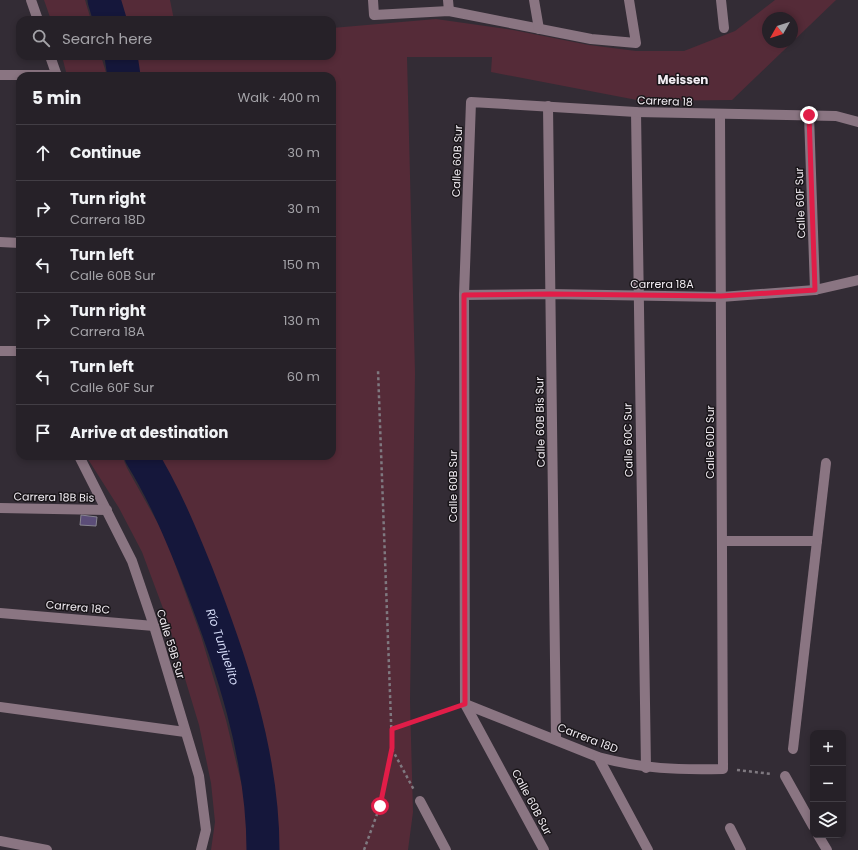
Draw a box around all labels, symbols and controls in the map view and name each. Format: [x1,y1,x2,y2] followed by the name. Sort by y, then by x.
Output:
[762,12,798,48] north arrow
[16,16,336,60] search box
[30,27,52,49] icon: search
[62,28,152,49] text: Search here
[658,71,708,88] district label: Meissen
[32,86,81,110] text: 5 min
[238,88,320,107] text: Walk · 400 m
[637,92,693,110] street label: Carrera 18
[800,106,818,124] route end
[448,125,466,197] street label: Calle 60B Sur
[32,142,54,164] icon: ahead
[70,142,141,163] text: Continue
[287,143,320,162] text: 30 m
[791,167,809,239] street label: Calle 60F Sur
[70,188,146,209] text: Turn right
[32,198,54,220] icon: right
[287,199,320,218] text: 30 m
[70,210,145,229] text: Carrera 18D
[70,244,134,265] text: Turn left
[32,254,54,276] icon: left
[283,255,320,274] text: 150 m
[70,266,155,285] text: Calle 60B Sur
[630,276,694,292] street label: Carrera 18A
[70,300,146,321] text: Turn right
[32,310,54,332] icon: right
[283,311,320,330] text: 130 m
[70,322,145,341] text: Carrera 18A
[70,356,134,377] text: Turn left
[32,366,54,388] icon: left
[287,367,320,386] text: 60 m
[531,377,549,467] street label: Calle 60B Bis Sur
[70,378,154,397] text: Calle 60F Sur
[619,403,637,477] street label: Calle 60C Sur
[702,405,718,479] street label: Calle 60D Sur
[32,422,54,444] icon: arrive
[70,422,228,443] text: Arrive at destination
[445,450,461,522] street label: Calle 60B Sur
[13,488,95,506] street label: Carrera 18B Bis
[45,596,111,618] street label: Carrera 18C
[202,606,244,687] water label: Río Tunjuelito
[153,607,189,681] street label: Calle 59B Sur
[555,719,621,757] street label: Carrera 18D
[810,730,846,838] map controls
[810,730,846,766] button: +
[508,766,556,838] street label: Calle 60B Sur
[810,766,846,802] button: −
[371,797,389,815] route start
[810,802,846,838] button: layers

